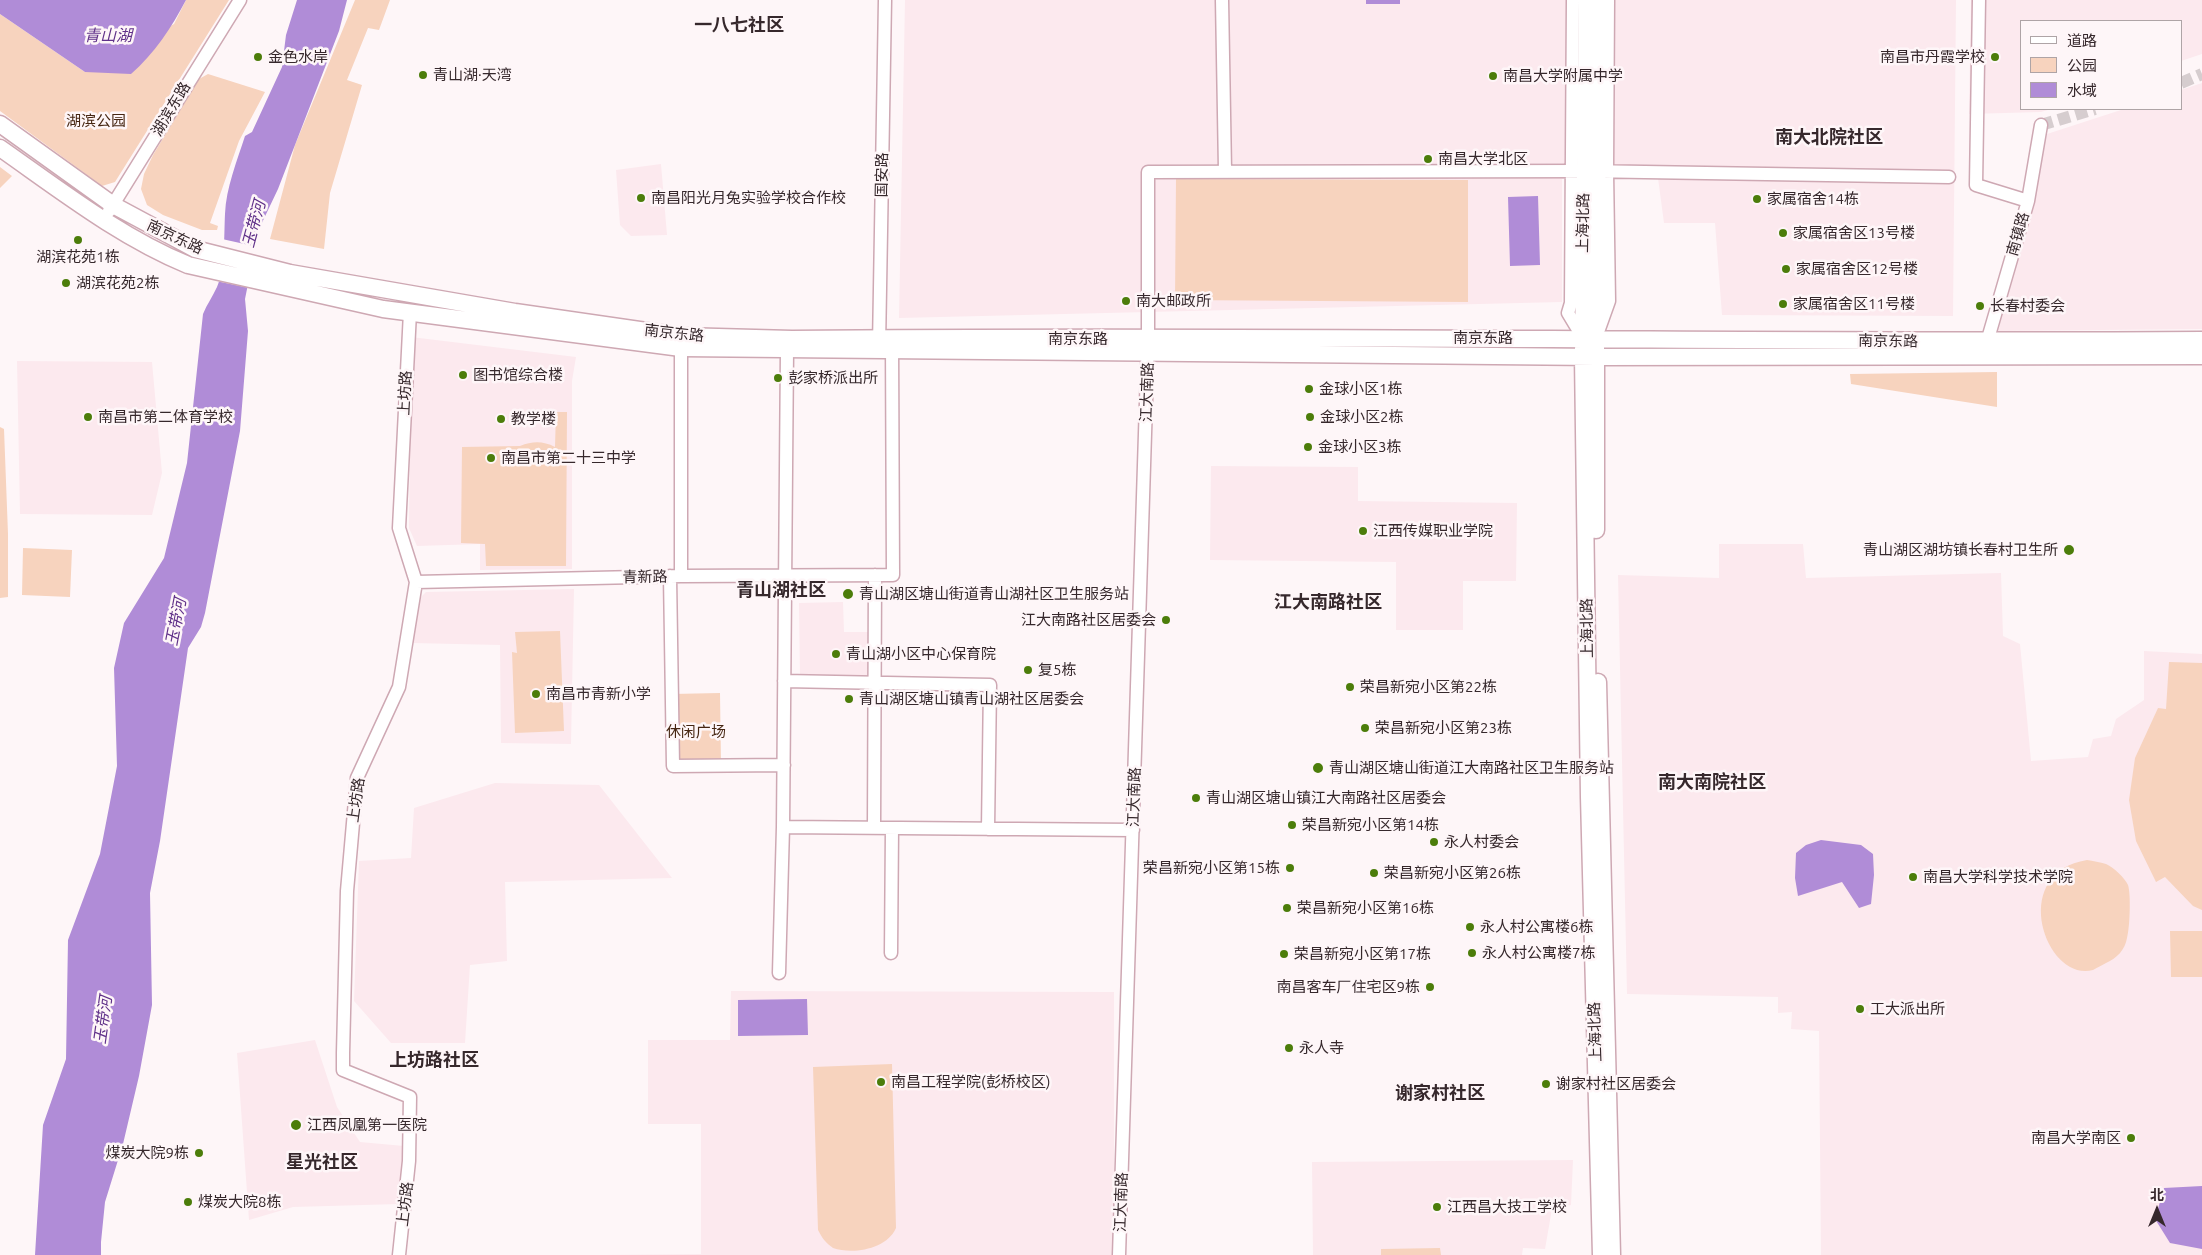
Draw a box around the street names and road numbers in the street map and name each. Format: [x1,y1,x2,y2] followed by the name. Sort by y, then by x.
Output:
[148,79,194,139] street label: 湖滨东路
[873,152,891,198] street label: 国安路
[1573,193,1593,253] street label: 上海北路
[2003,210,2033,258] street label: 南镇路
[144,216,206,258] street label: 南京东路
[643,321,705,345] street label: 南京东路
[1453,329,1513,347] street label: 南京东路
[1048,330,1108,348] street label: 南京东路
[1858,331,1918,351] street label: 南京东路
[1137,362,1157,422] street label: 江大南路
[395,370,415,416] street label: 上坊路
[622,568,668,586] street label: 青新路
[1577,598,1597,658] street label: 上海北路
[1124,767,1144,827] street label: 江大南路
[344,776,368,824] street label: 上坊路
[1585,1002,1605,1062] street label: 上海北路
[1111,1172,1131,1232] street label: 江大南路
[393,1181,417,1227] street label: 上坊路

